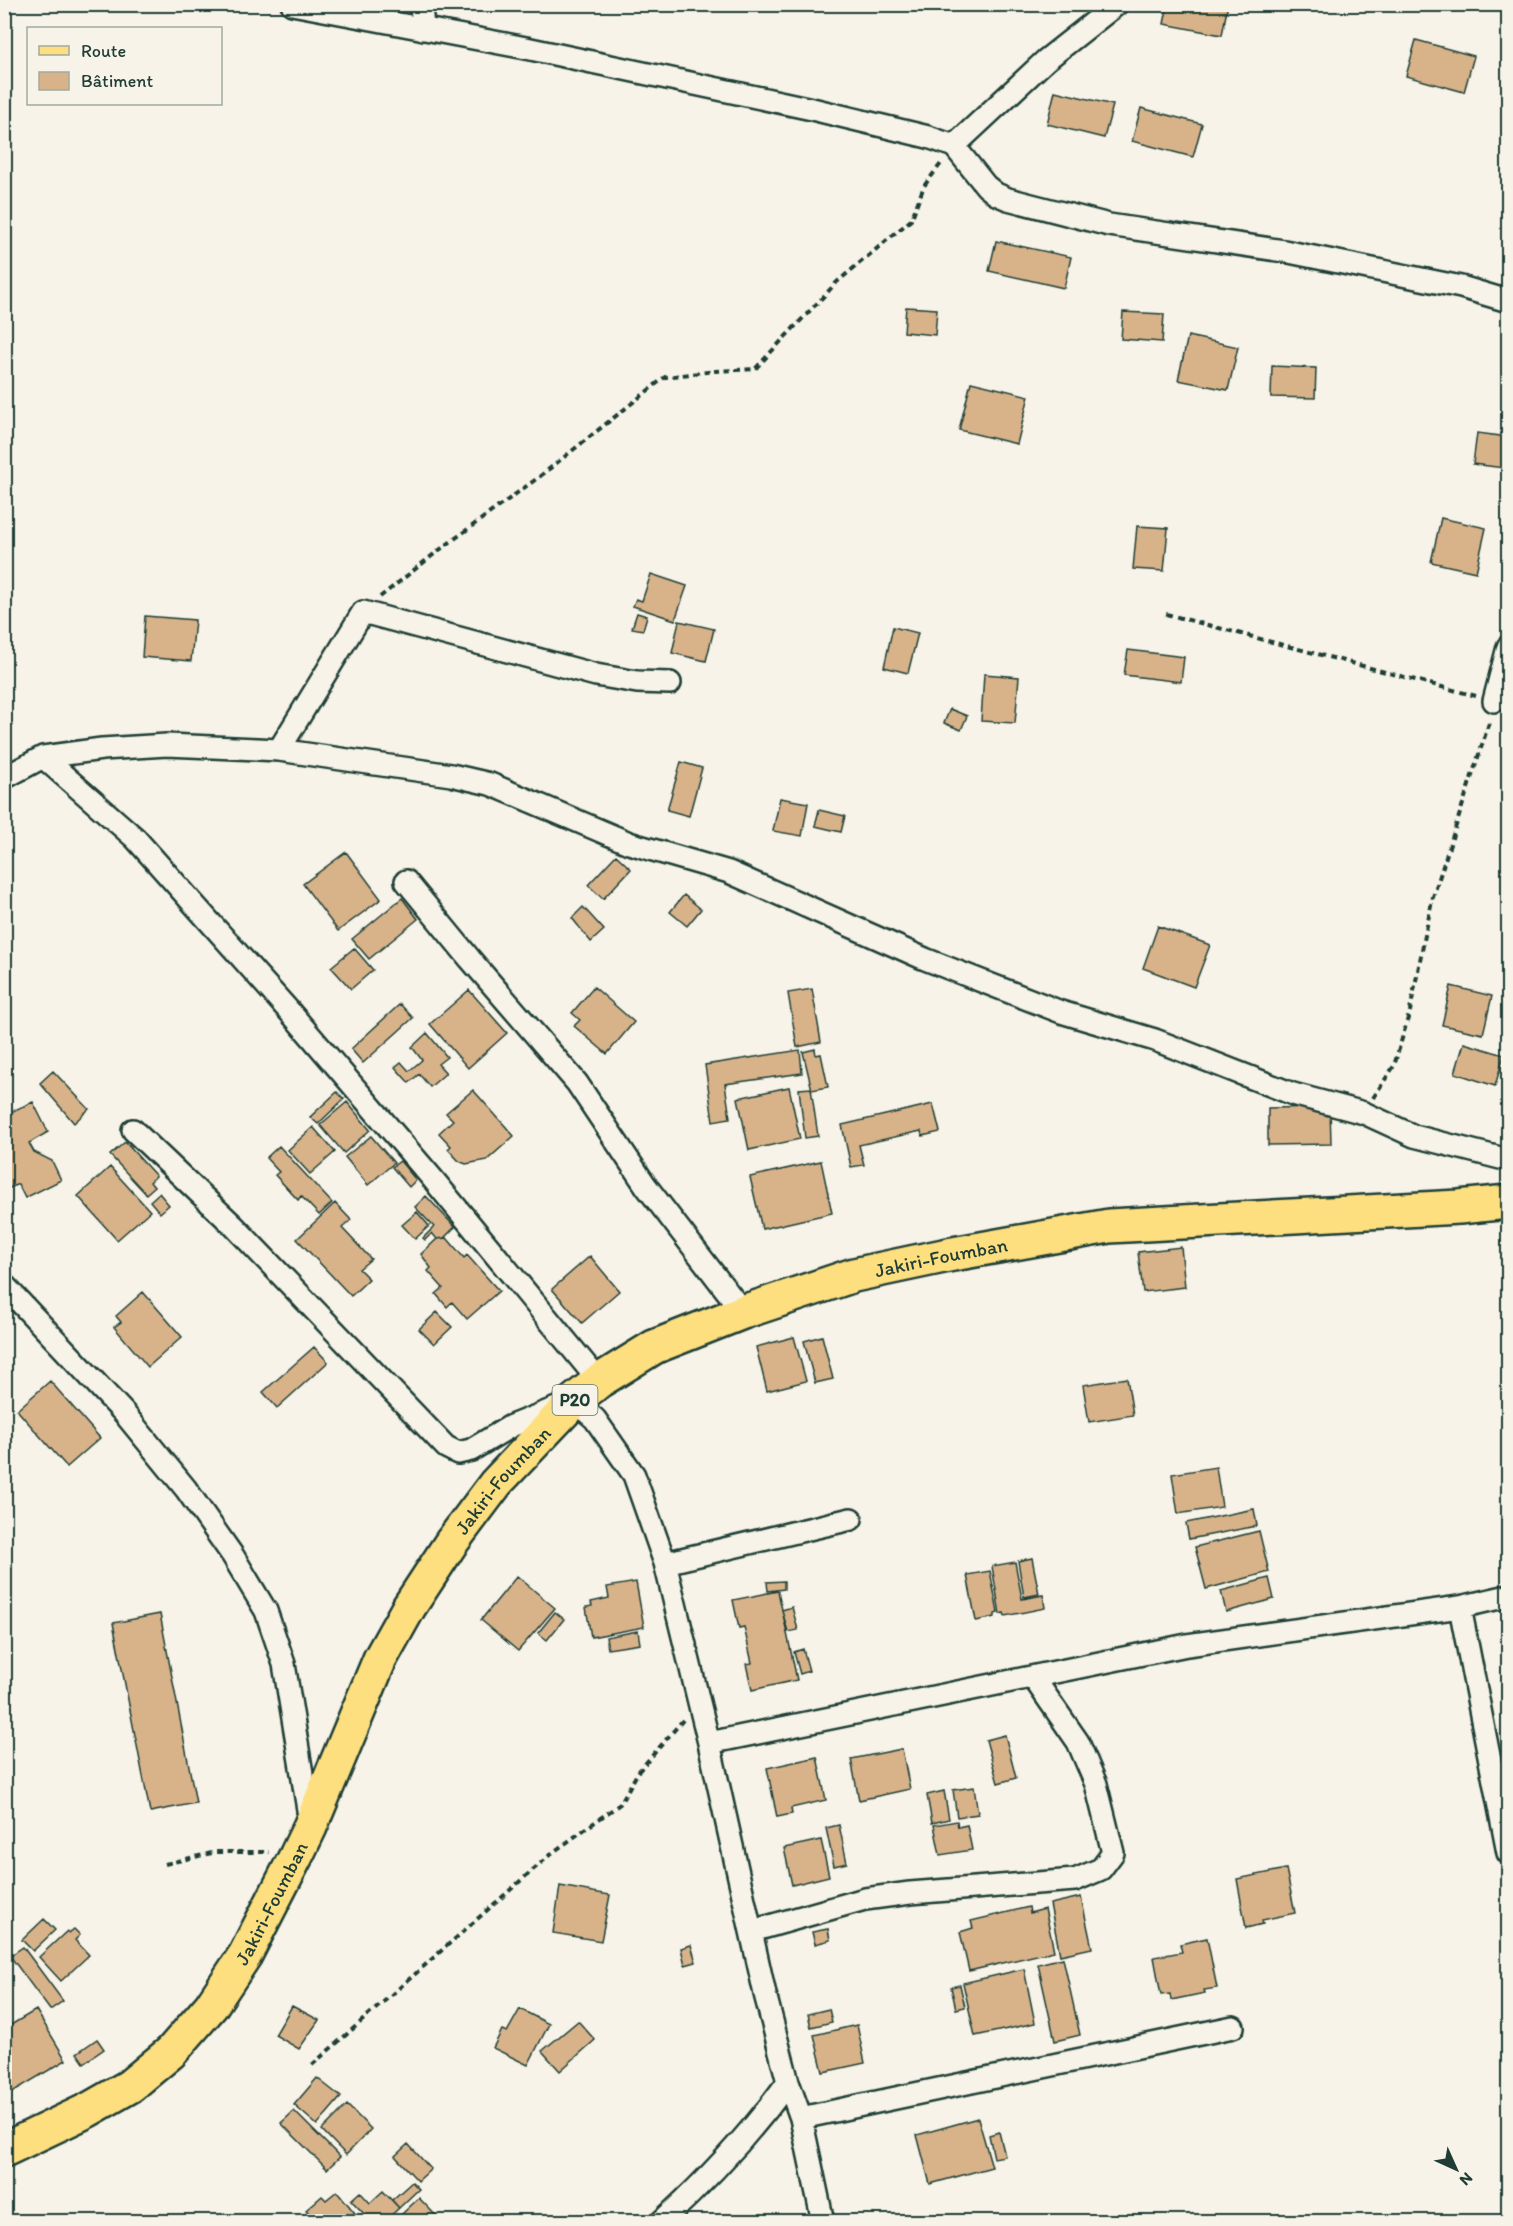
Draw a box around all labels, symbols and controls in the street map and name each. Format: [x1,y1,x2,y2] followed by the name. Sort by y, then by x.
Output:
[27,27,222,105] legend
[81,40,126,62] text: Route
[81,70,154,92] text: Bâtiment
[872,1232,1010,1282] street label: Jakiri-Foumban
[552,1385,598,1415] road number: P20
[450,1421,556,1539] street label: Jakiri-Foumban
[230,1838,313,1970] street label: Jakiri-Foumban
[1426,2139,1486,2199] north arrow
[1456,2169,1477,2190] text: N

